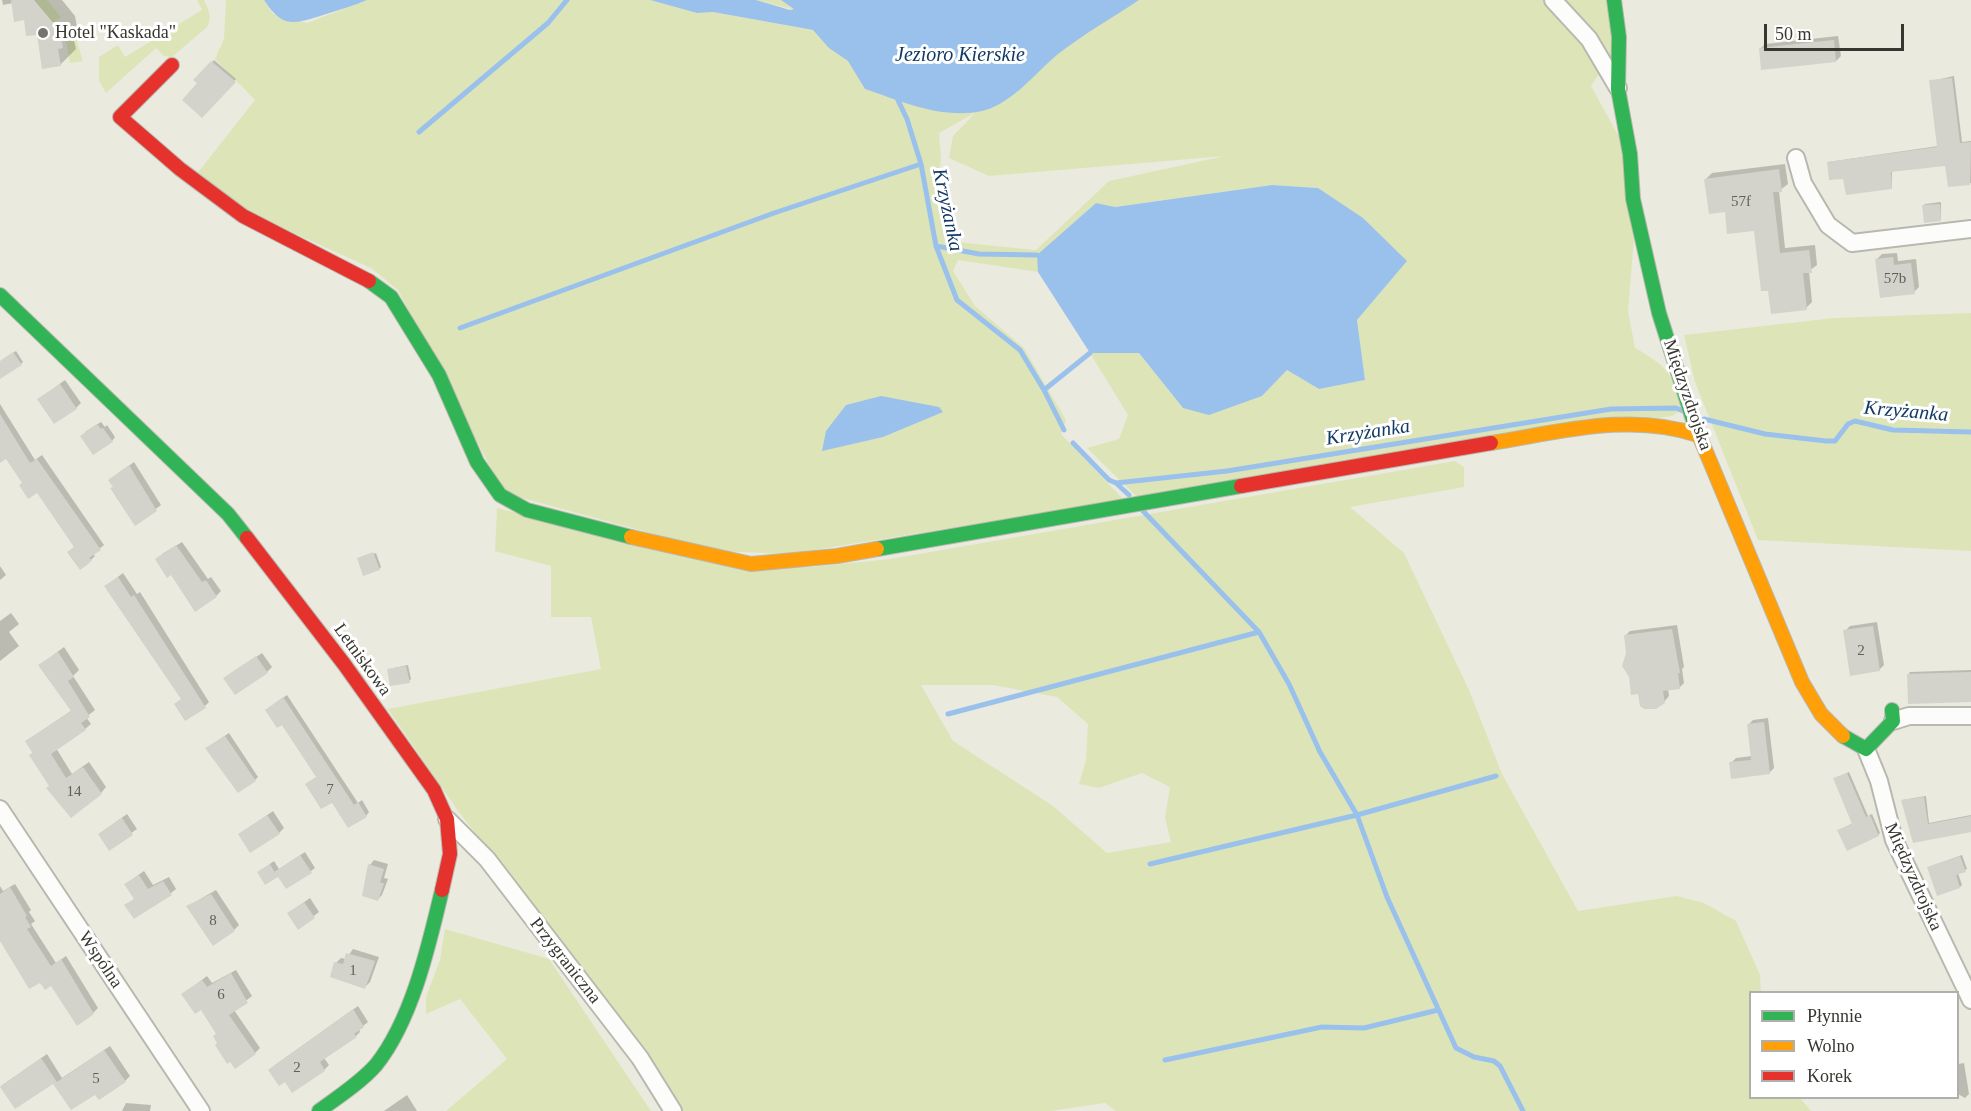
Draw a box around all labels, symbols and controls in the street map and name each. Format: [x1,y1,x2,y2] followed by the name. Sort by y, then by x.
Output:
[1767,12,1906,50] scale bar
[55,22,176,44] place label: Hotel "Kaskada"
[1775,24,1812,44] text: 50 m
[36,26,50,40] marker: Hotel "Kaskada"
[895,44,1025,68] water label: Jezioro Kierskie
[926,166,968,254] water label: Krzyżanka
[1731,193,1751,211] house number: 57f
[1884,270,1906,288] house number: 57b
[1658,337,1716,453] street label: Międzyzdrojska
[1863,396,1949,428] water label: Krzyżanka
[1324,415,1412,451] water label: Krzyżanka
[329,620,395,700] street label: Letniskowa
[1857,642,1865,660] house number: 2
[326,781,334,799] house number: 7
[66,783,82,801] house number: 14
[1880,820,1946,934] street label: Międzyzdrojska
[209,912,217,930] house number: 8
[525,914,605,1008] street label: Przygraniczna
[73,927,127,993] street label: Wspólna
[349,962,357,980] house number: 1
[217,986,225,1004] house number: 6
[1749,991,1959,1099] legend
[1807,1006,1862,1026] text: Płynnie
[1807,1036,1855,1056] text: Wolno
[293,1059,301,1077] house number: 2
[1807,1066,1852,1086] text: Korek
[92,1070,100,1088] house number: 5

